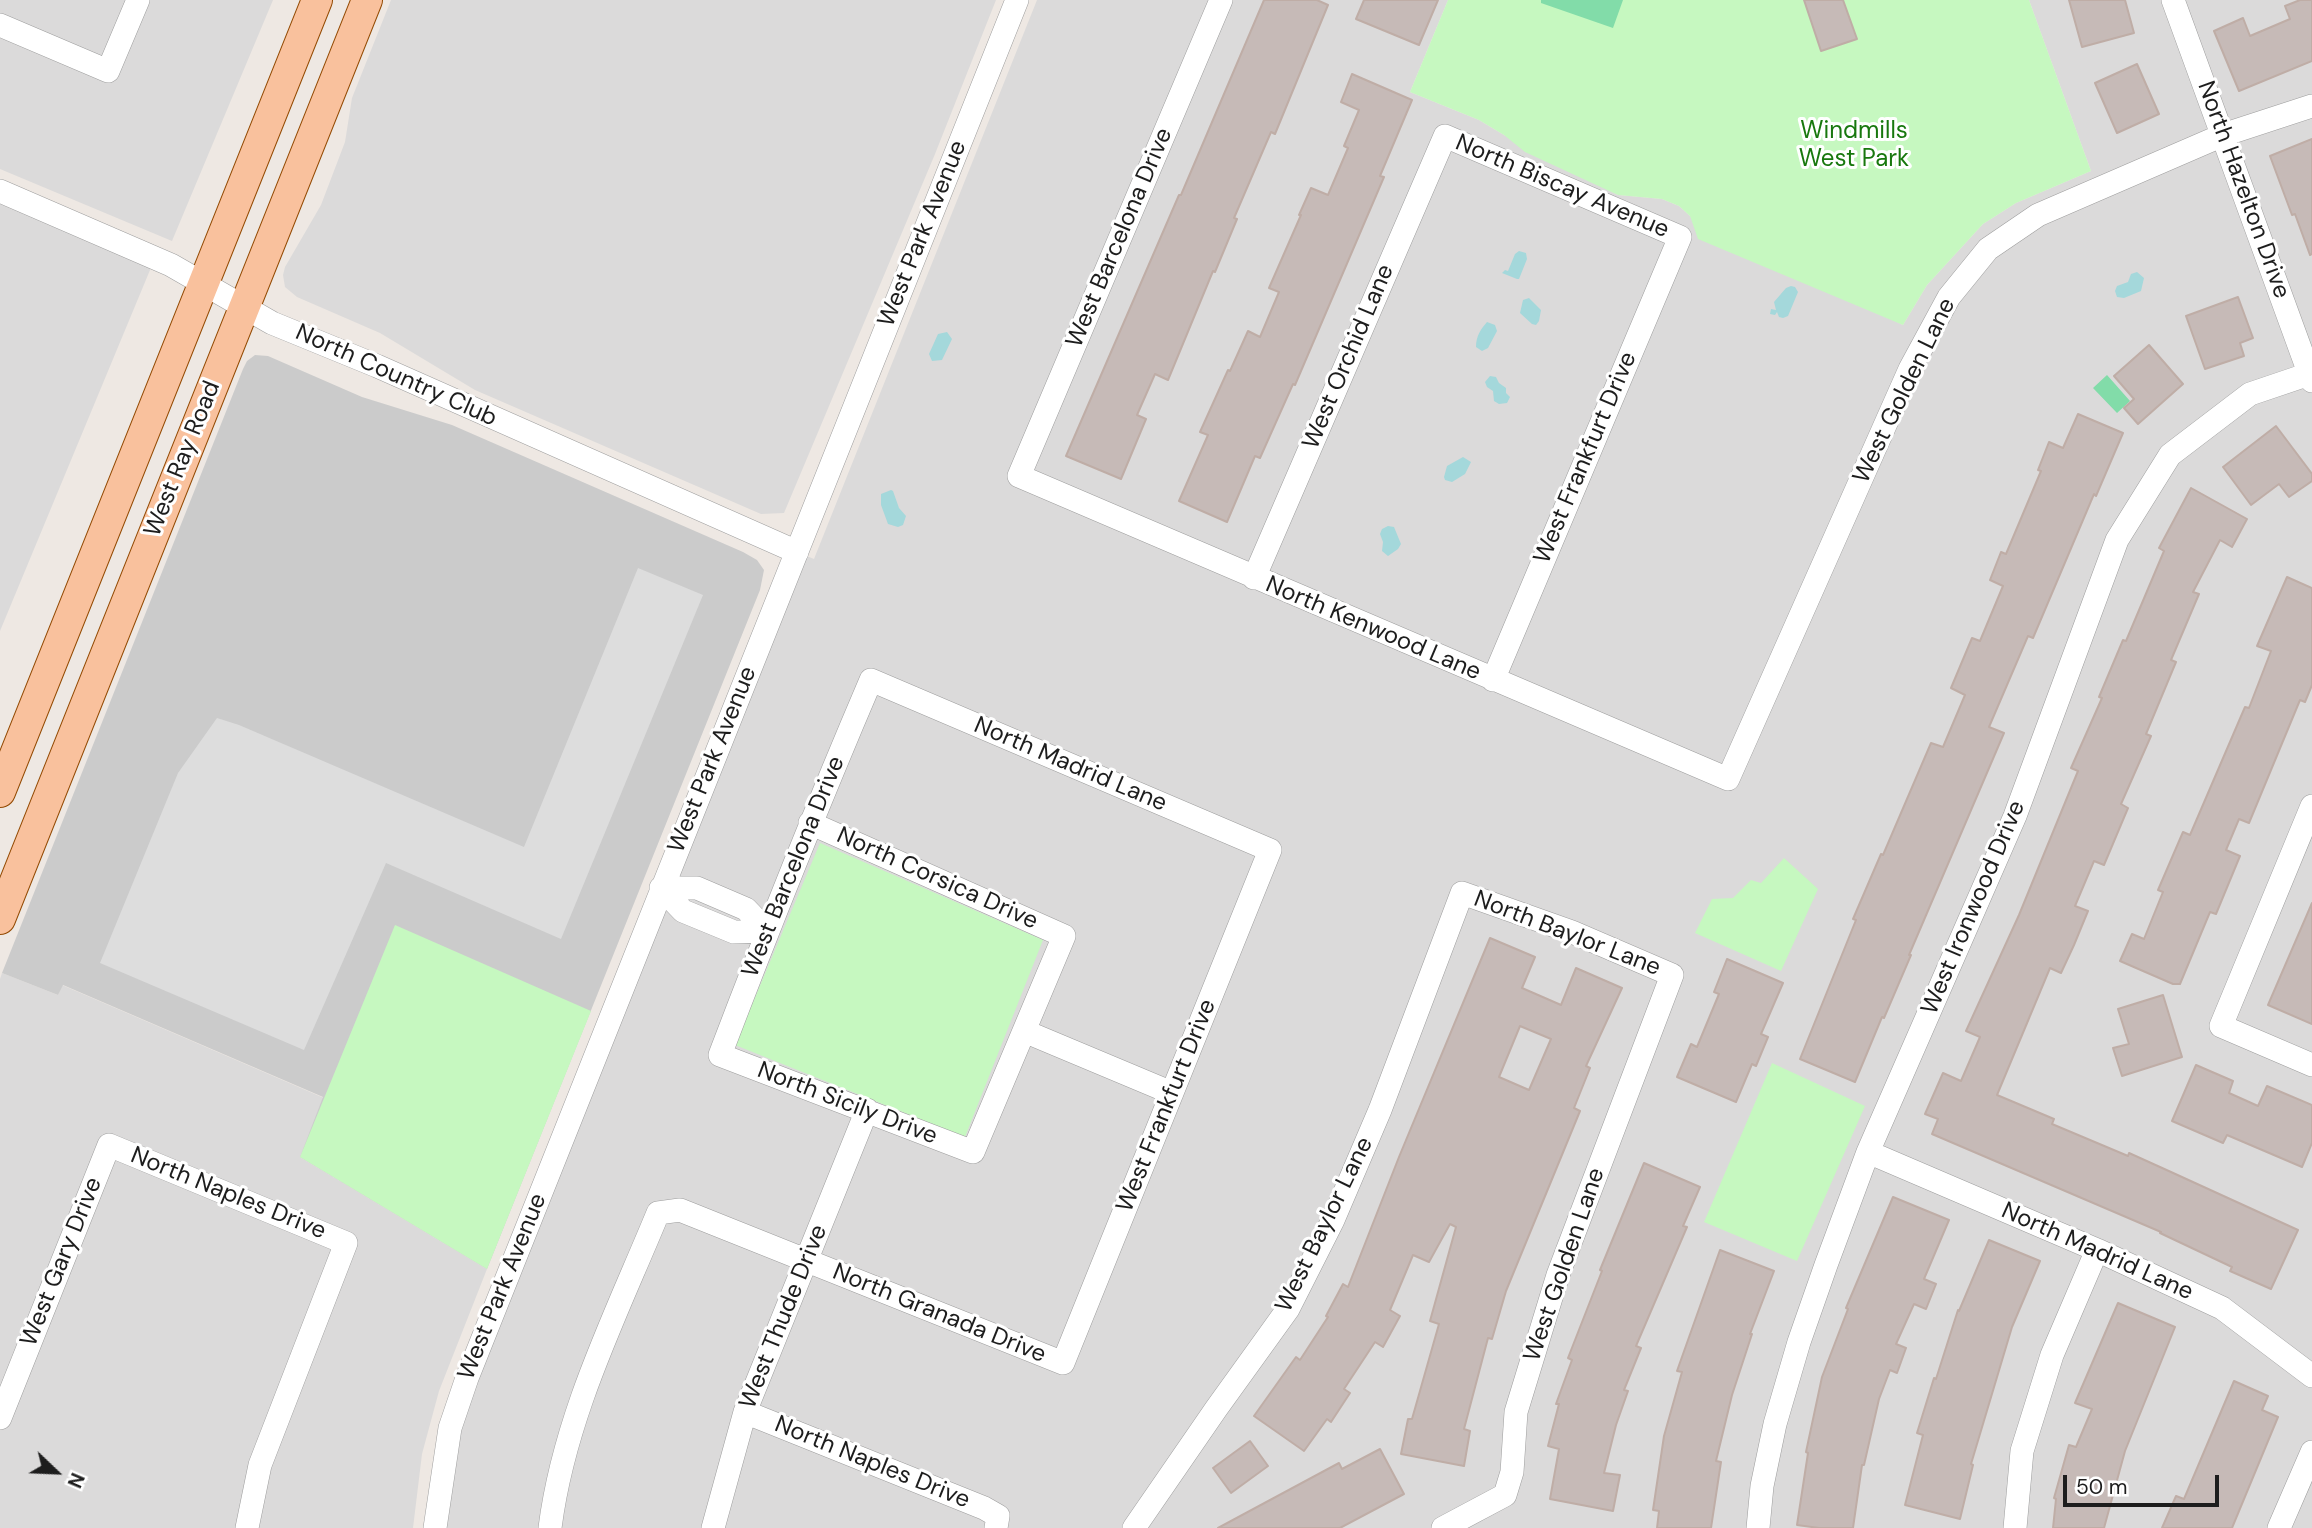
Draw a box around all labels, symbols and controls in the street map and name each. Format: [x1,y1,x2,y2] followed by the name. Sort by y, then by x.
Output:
[2190,77,2296,303] street label: North Hazelton Drive
[1799,118,1909,174] park label: Windmills West Park
[1061,124,1179,352] street label: West Barcelona Drive
[1451,129,1673,245] street label: North Biscay Avenue
[873,137,973,331] street label: West Park Avenue
[1297,260,1401,454] street label: West Orchid Lane
[1848,294,1962,488] street label: West Golden Lane
[291,319,501,433] street label: North Country Club
[1528,348,1644,568] street label: West Frankfurt Drive
[139,377,227,541] street label: West Ray Road
[1261,571,1485,687] street label: North Kenwood Lane
[663,663,763,857] street label: West Park Avenue
[969,711,1171,819] street label: North Madrid Lane
[736,752,852,982] street label: West Barcelona Drive
[1916,797,2032,1019] street label: West Ironwood Drive
[832,822,1042,936] street label: North Corsica Drive
[1470,885,1664,983] street label: North Baylor Lane
[1111,995,1223,1217] street label: West Frankfurt Drive
[753,1056,941,1152] street label: North Sicily Drive
[1270,1133,1380,1317] street label: West Baylor Lane
[126,1142,330,1246] street label: North Naples Drive
[1518,1164,1612,1366] street label: West Golden Lane
[15,1173,109,1351] street label: West Gary Drive
[453,1190,553,1384] street label: West Park Avenue
[1997,1197,2197,1307] street label: North Madrid Lane
[734,1221,834,1413] street label: West Thude Drive
[828,1258,1050,1370] street label: North Granada Drive
[770,1411,974,1515] street label: North Naples Drive
[21,1437,91,1507] north arrow
[2067,1462,2223,1506] scale bar
[62,1469,90,1492] text: N
[2076,1473,2127,1501] text: 50 m

